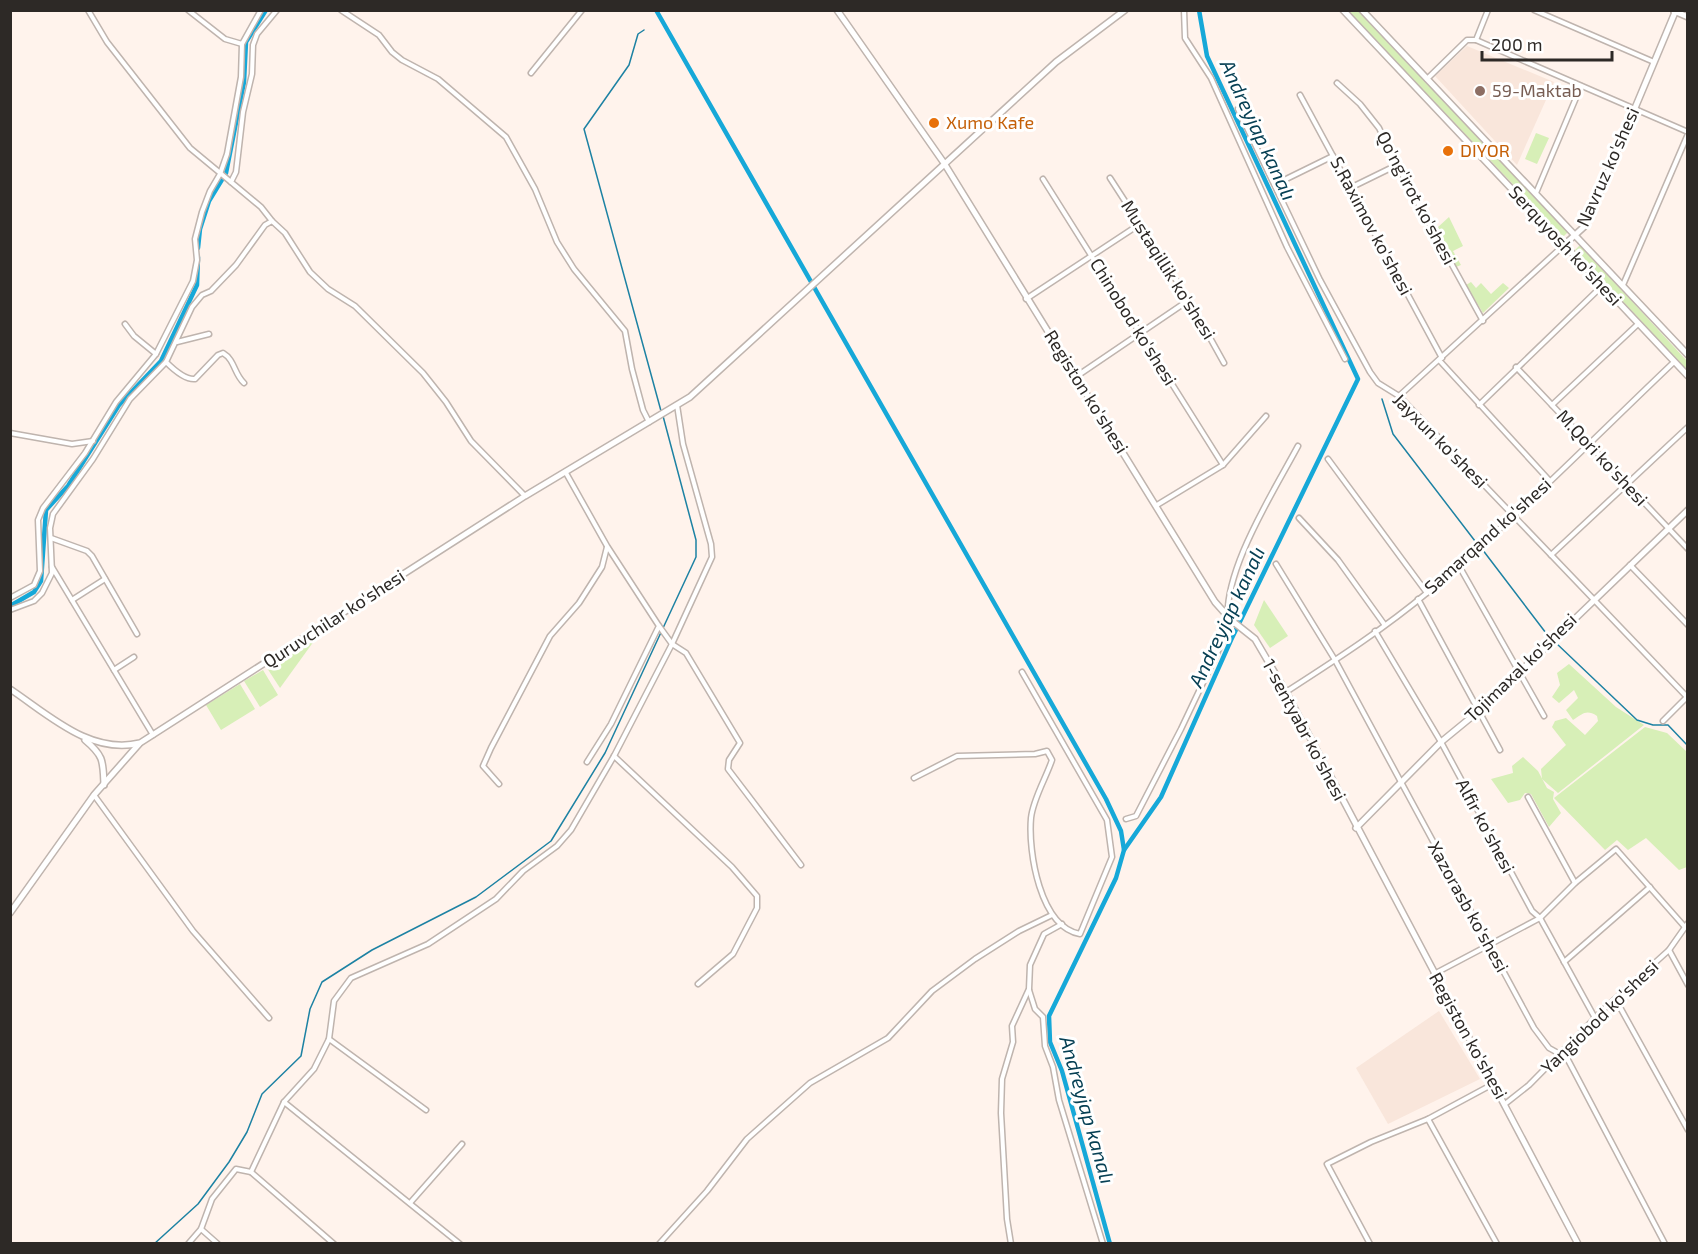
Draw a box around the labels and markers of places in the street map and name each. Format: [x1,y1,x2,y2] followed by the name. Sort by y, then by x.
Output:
[1492,79,1582,101] place label: 59-Maktab
[1473,84,1487,98] marker: 59-Maktab
[946,111,1034,133] place label: Xumo Kafe
[927,116,941,130] marker: Xumo Kafe
[1460,139,1510,161] place label: DIYOR
[1441,144,1455,158] marker: DIYOR

